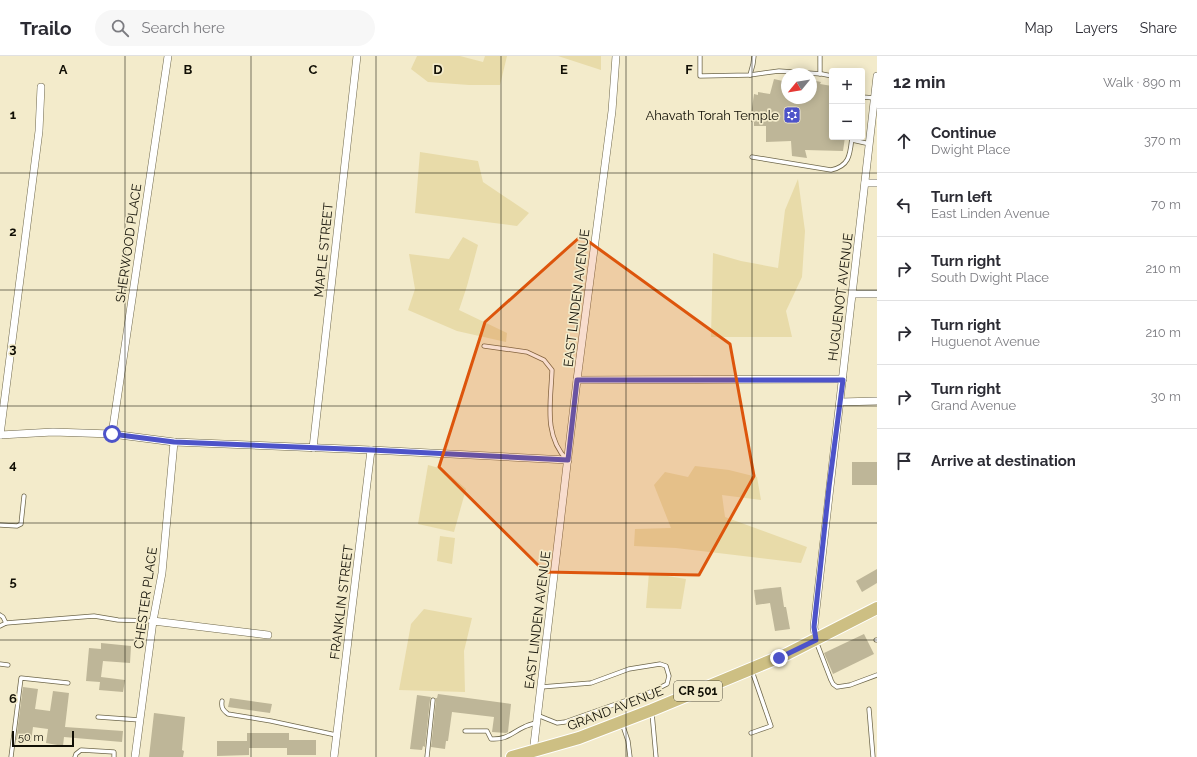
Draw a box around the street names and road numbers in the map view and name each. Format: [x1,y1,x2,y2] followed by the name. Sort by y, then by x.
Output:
[113,183,144,304] street label: SHERWOOD PLACE
[311,202,336,298] street label: MAPLE STREET
[561,228,592,368] street label: EAST LINDEN AVENUE
[825,232,856,362] street label: HUGUENOT AVENUE
[327,544,356,660] street label: FRANKLIN STREET
[131,546,160,650] street label: CHESTER PLACE
[522,550,553,690] street label: EAST LINDEN AVENUE
[674,681,722,701] road number: CR 501
[565,683,665,734] street label: GRAND AVENUE

